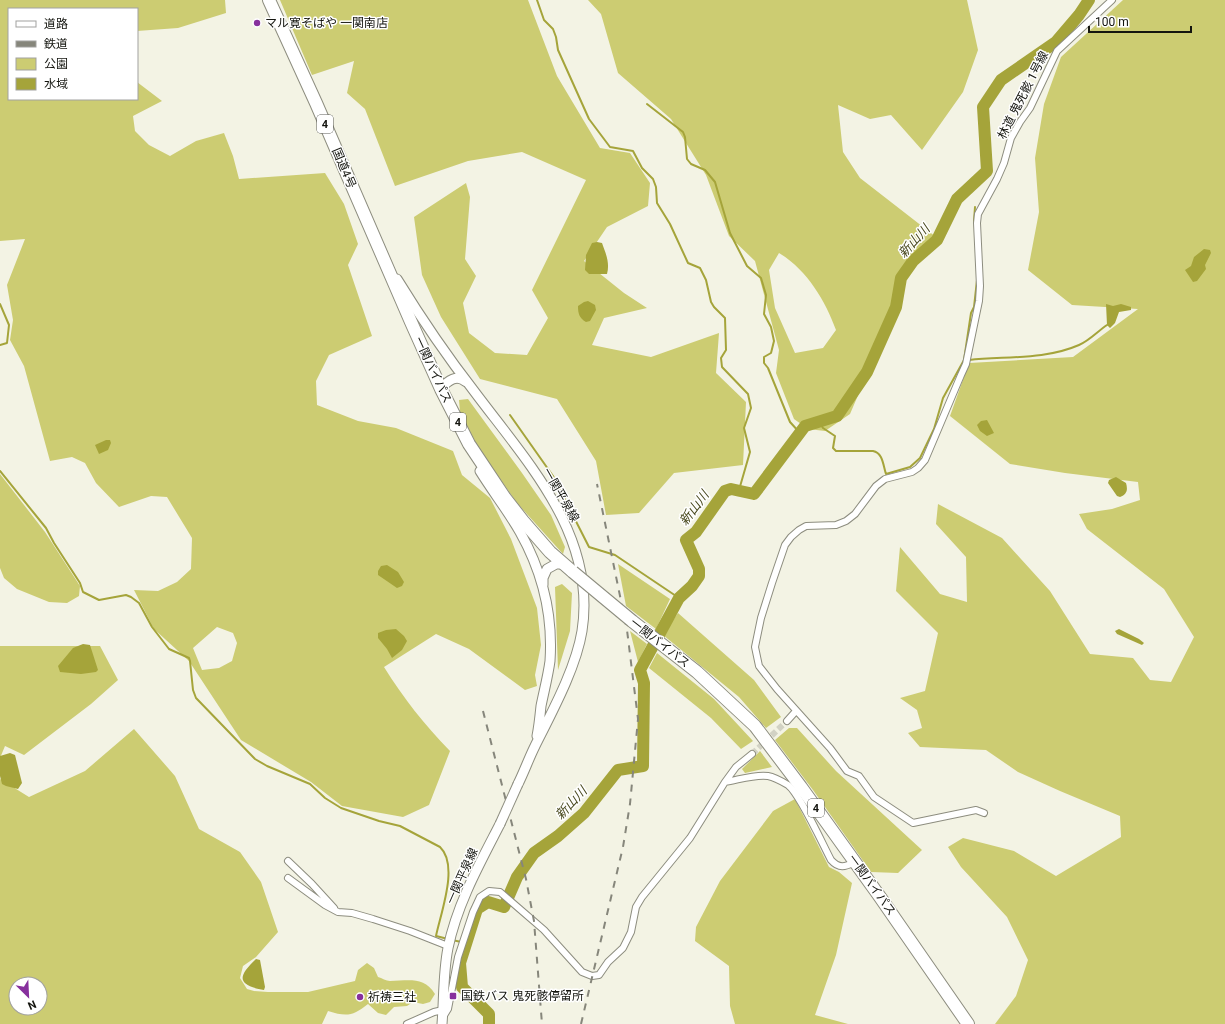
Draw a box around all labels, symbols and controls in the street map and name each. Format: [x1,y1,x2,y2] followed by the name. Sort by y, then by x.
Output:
[8,8,138,100] legend
[1089,8,1191,34] scale bar
[1095,15,1129,29] text: 100 m
[265,16,388,30] place label: マル寛そばや 一関南店
[44,17,68,31] text: 道路
[252,18,262,28] marker: マル寛そばや 一関南店
[44,37,68,51] text: 鉄道
[995,49,1051,141] street label: 林道 鬼死骸 1号線
[44,57,68,71] text: 公園
[44,77,68,91] text: 水域
[317,115,333,133] road number: 4
[329,146,359,190] street label: 国道4号
[895,220,934,261] water label: 新山川
[411,335,455,405] street label: 一関バイパス
[450,413,466,431] road number: 4
[540,466,582,524] street label: 一関平泉線
[676,486,713,528] water label: 新山川
[627,615,693,671] street label: 一関バイパス
[552,782,591,822] water label: 新山川
[808,799,824,817] road number: 4
[443,846,481,906] street label: 一関平泉線
[845,852,899,918] street label: 一関バイパス
[8,976,48,1016] north arrow
[461,989,584,1003] place label: 国鉄バス 鬼死骸停留所
[368,990,416,1004] place label: 祈祷三社
[448,991,458,1001] marker: 国鉄バス 鬼死骸停留所
[355,992,365,1002] marker: 祈祷三社
[25,997,38,1012] text: N

